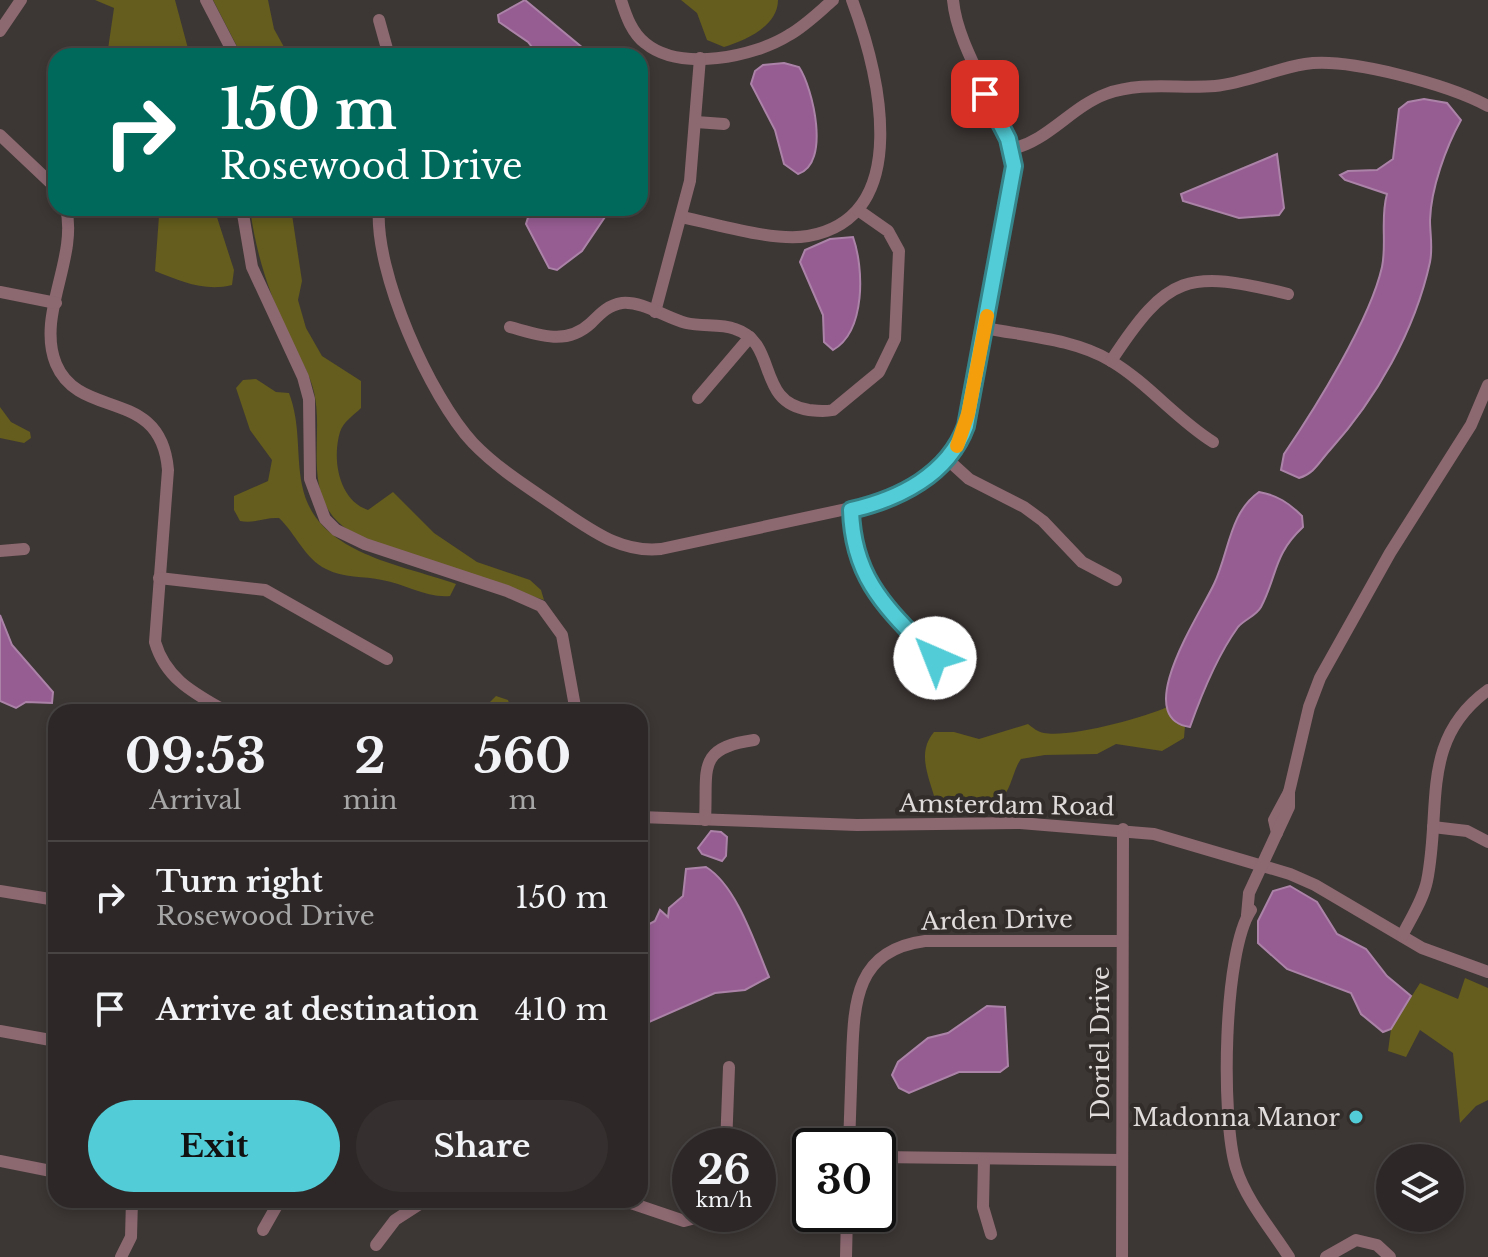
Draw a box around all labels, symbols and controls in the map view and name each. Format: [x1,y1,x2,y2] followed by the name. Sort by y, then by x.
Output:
[951,60,1019,128] pin
[963,72,1007,116] icon: arrive
[220,75,397,144] text: 150 m
[88,80,192,184] icon: right
[220,144,523,189] text: Rosewood Drive
[893,616,977,700] position arrow
[125,726,266,786] text: 09:53
[354,726,386,786] text: 2
[474,726,571,786] text: 560
[149,784,241,816] text: Arrival
[343,784,397,816] text: min
[509,784,537,816] text: m
[898,789,1115,821] street label: Amsterdam Road
[156,863,323,900] text: Turn right
[88,875,132,919] icon: right
[515,879,608,916] text: 150 m
[156,900,375,932] text: Rosewood Drive
[920,904,1073,936] street label: Arden Drive
[1086,966,1115,1120] street label: Doriel Drive
[88,987,132,1031] icon: arrive
[156,991,479,1028] text: Arrive at destination
[515,991,608,1028] text: 410 m
[88,1100,340,1192] button: Exit
[356,1100,608,1192] button: Share
[1133,1103,1341,1132] place label: Madonna Manor
[1347,1108,1365,1126] marker: Madonna Manor
[792,1128,896,1232] speed limit sign: 30
[1376,1144,1464,1232] map controls
[1376,1144,1464,1232] button: layers
[698,1145,751,1195] text: 26
[696,1188,752,1212] text: km/h

